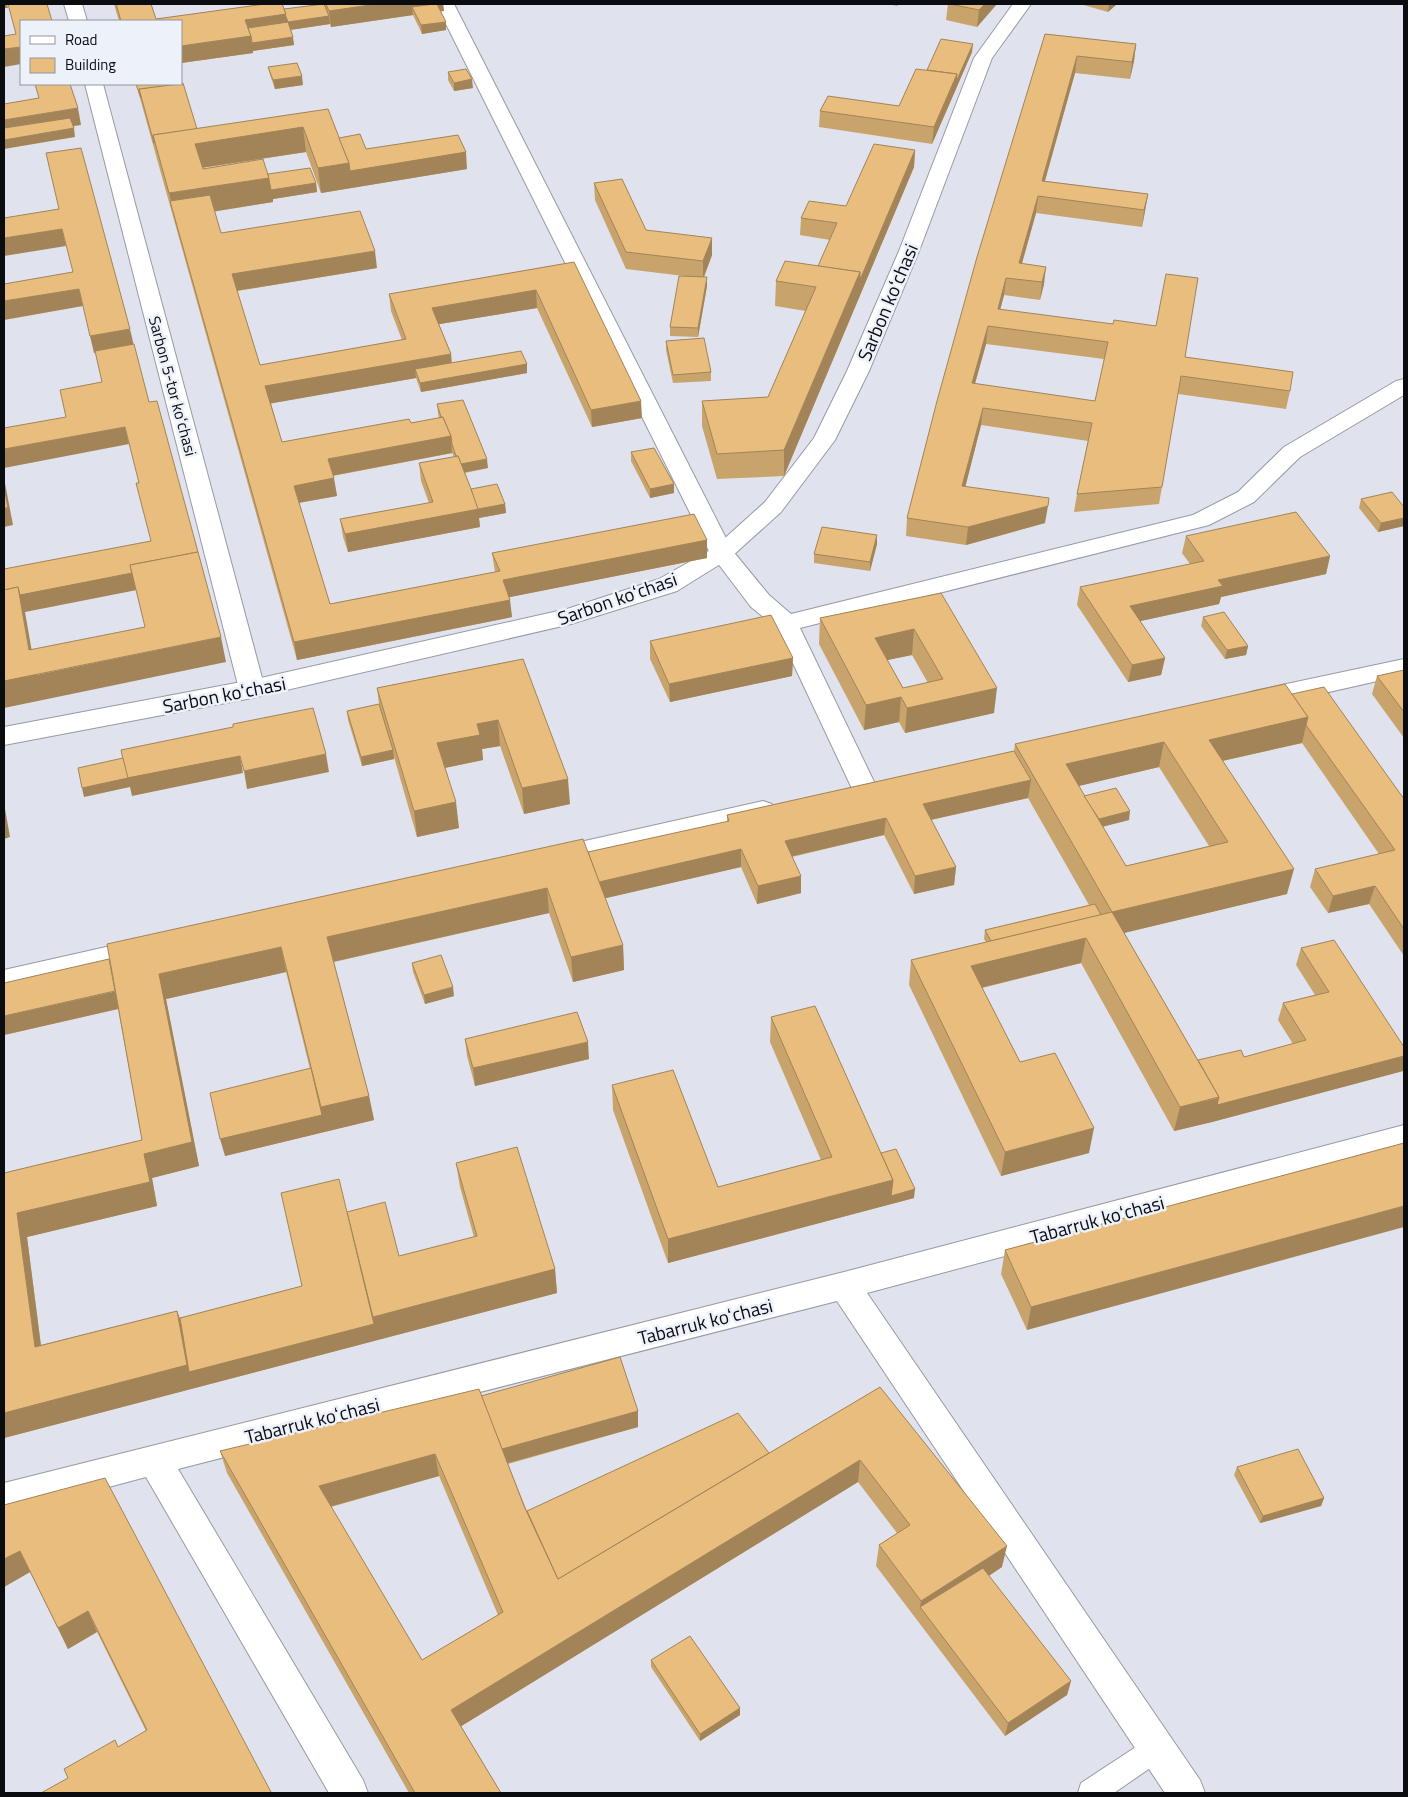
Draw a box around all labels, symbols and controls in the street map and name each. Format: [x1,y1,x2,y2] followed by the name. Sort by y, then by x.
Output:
[20,20,182,85] legend
[65,28,97,51] text: Road
[65,53,116,76] text: Building
[849,239,925,365] street label: Sarbon koʻchasi
[143,313,203,459] street label: Sarbon 5-tor koʻchasi
[553,564,681,632] street label: Sarbon koʻchasi
[160,668,288,720] street label: Sarbon koʻchasi
[1027,1187,1167,1251] street label: Tabarruk koʻchasi
[635,1290,775,1352] street label: Tabarruk koʻchasi
[242,1389,382,1451] street label: Tabarruk koʻchasi

